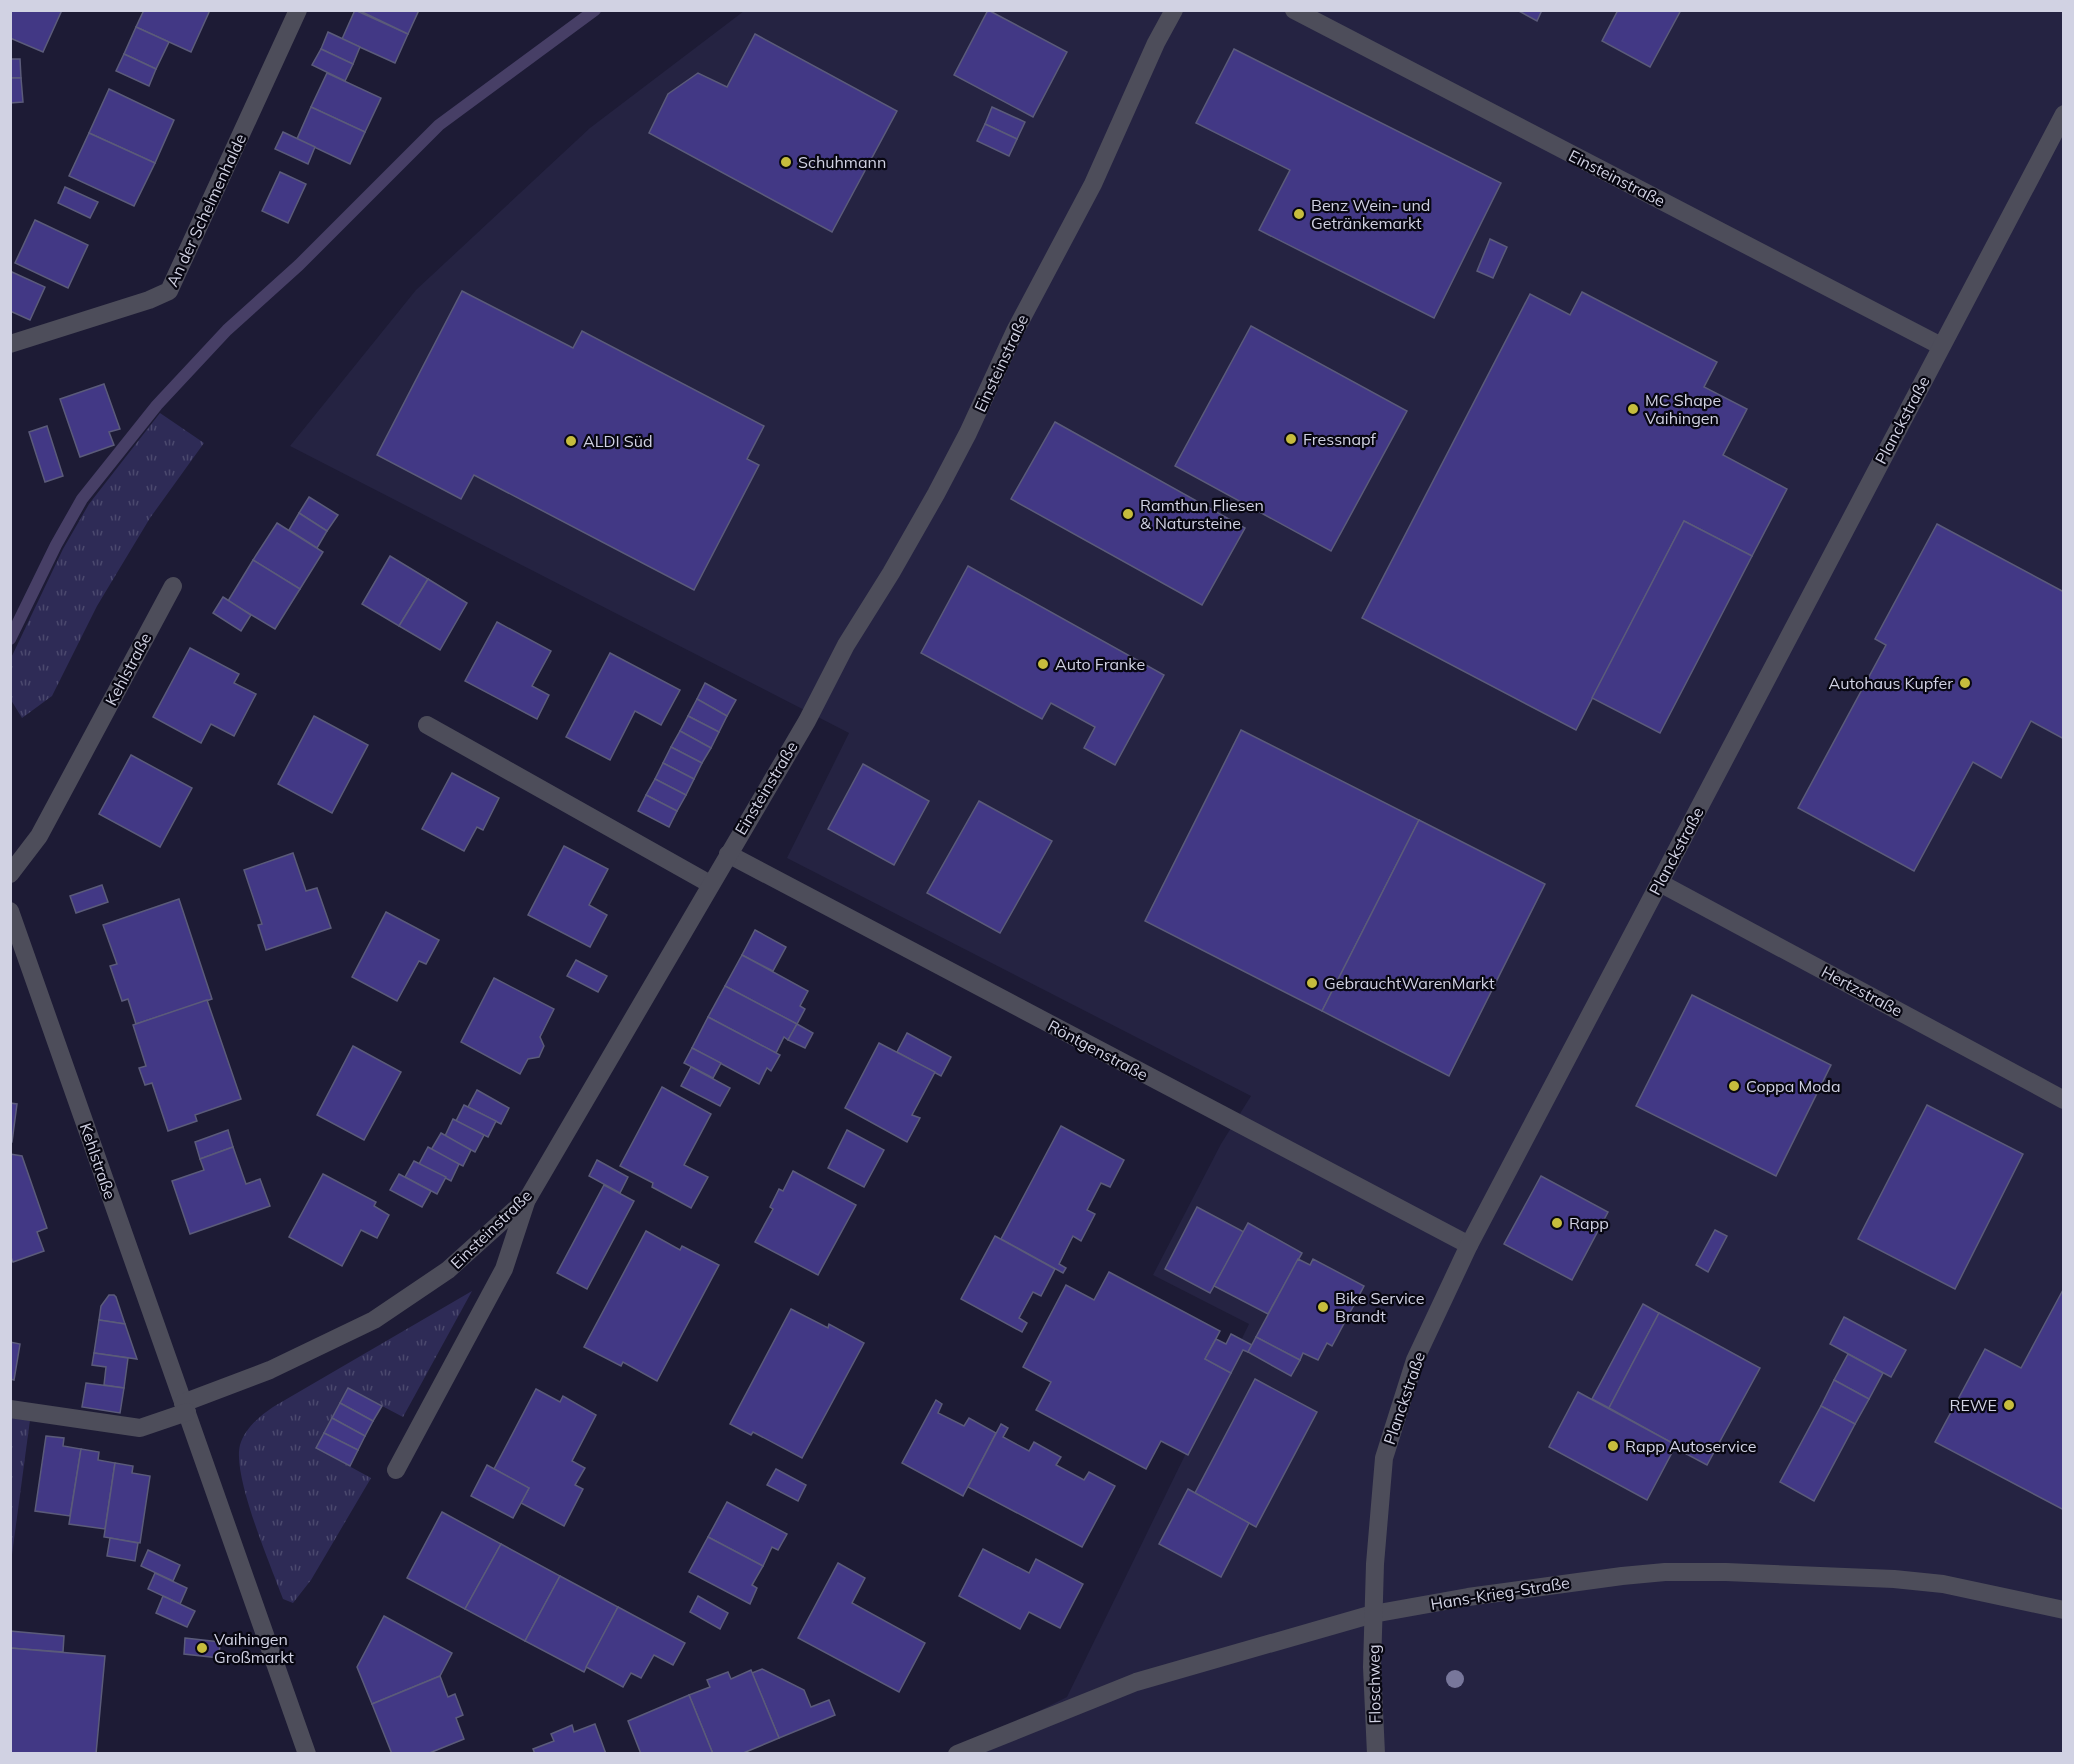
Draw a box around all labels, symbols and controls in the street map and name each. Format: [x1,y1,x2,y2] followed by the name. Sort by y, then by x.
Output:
[162,130,250,290] street label: An der Schelmenhalde
[1565,145,1669,211] street label: Einsteinstraße
[798,152,886,172] place label: Schuhmann
[779,155,793,169] marker: Schuhmann
[1311,195,1430,233] place label: Benz Wein- und Getränkemarkt
[1292,207,1306,221] marker: Benz Wein- und Getränkemarkt
[970,311,1032,415] street label: Einsteinstraße
[1870,373,1934,467] street label: Planckstraße
[1645,390,1721,428] place label: MC Shape Vaihingen
[1626,402,1640,416] marker: MC Shape Vaihingen
[1303,429,1377,449] place label: Fressnapf
[583,431,653,451] place label: ALDI Süd
[1284,432,1298,446] marker: Fressnapf
[564,434,578,448] marker: ALDI Süd
[1140,495,1264,533] place label: Ramthun Fliesen & Natursteine
[1121,507,1135,521] marker: Ramthun Fliesen & Natursteine
[101,629,155,709] street label: Kehlstraße
[1055,654,1145,674] place label: Auto Franke
[1036,657,1050,671] marker: Auto Franke
[1829,673,1953,693] place label: Autohaus Kupfer
[1958,676,1972,690] marker: Autohaus Kupfer
[730,738,802,838] street label: Einsteinstraße
[1644,804,1708,898] street label: Planckstraße
[1818,961,1906,1021] street label: Hertzstraße
[1324,973,1495,993] place label: GebrauchtWarenMarkt
[1305,976,1319,990] marker: GebrauchtWarenMarkt
[1045,1015,1151,1085] street label: Röntgenstraße
[1746,1076,1841,1096] place label: Coppa Moda
[1727,1079,1741,1093] marker: Coppa Moda
[76,1120,120,1202] street label: Kehlstraße
[446,1185,536,1273] street label: Einsteinstraße
[1569,1213,1609,1233] place label: Rapp
[1550,1216,1564,1230] marker: Rapp
[1335,1288,1424,1326] place label: Bike Service Brandt
[1316,1300,1330,1314] marker: Bike Service Brandt
[1379,1349,1429,1447] street label: Planckstraße
[1949,1395,1997,1415] place label: REWE
[2002,1398,2016,1412] marker: REWE
[1625,1436,1756,1456] place label: Rapp Autoservice
[1606,1439,1620,1453] marker: Rapp Autoservice
[1429,1572,1571,1614] street label: Hans-Krieg-Straße
[214,1629,294,1667] place label: Vaihingen Großmarkt
[195,1641,209,1655] marker: Vaihingen Großmarkt
[1363,1644,1385,1724] street label: Floschweg

